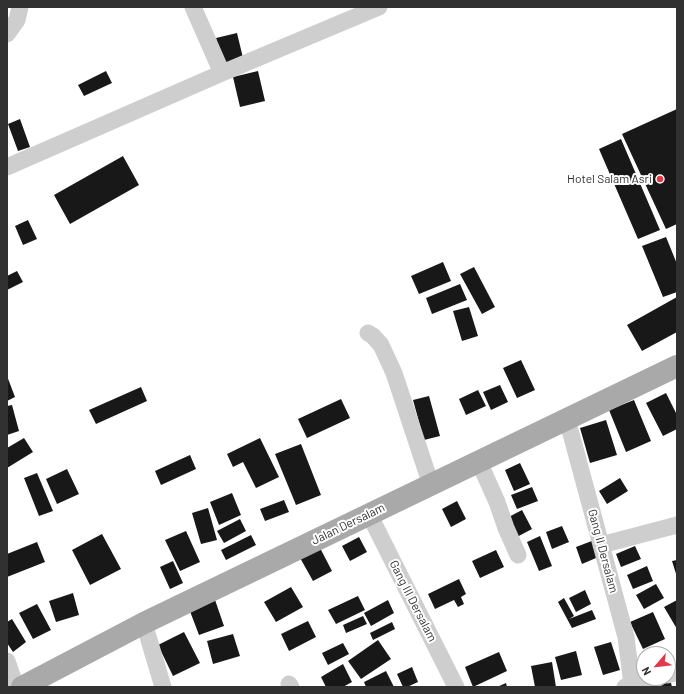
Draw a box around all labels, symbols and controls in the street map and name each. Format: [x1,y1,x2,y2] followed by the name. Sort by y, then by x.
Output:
[567,172,652,186] place label: Hotel Salam Asri
[655,174,665,184] marker: Hotel Salam Asri
[309,500,387,548] street label: Jalan Dersalam
[585,508,621,594] street label: Gang II Dersalam
[386,558,440,644] street label: Gang III Dersalam
[636,646,676,686] north arrow
[638,665,653,678] text: N

